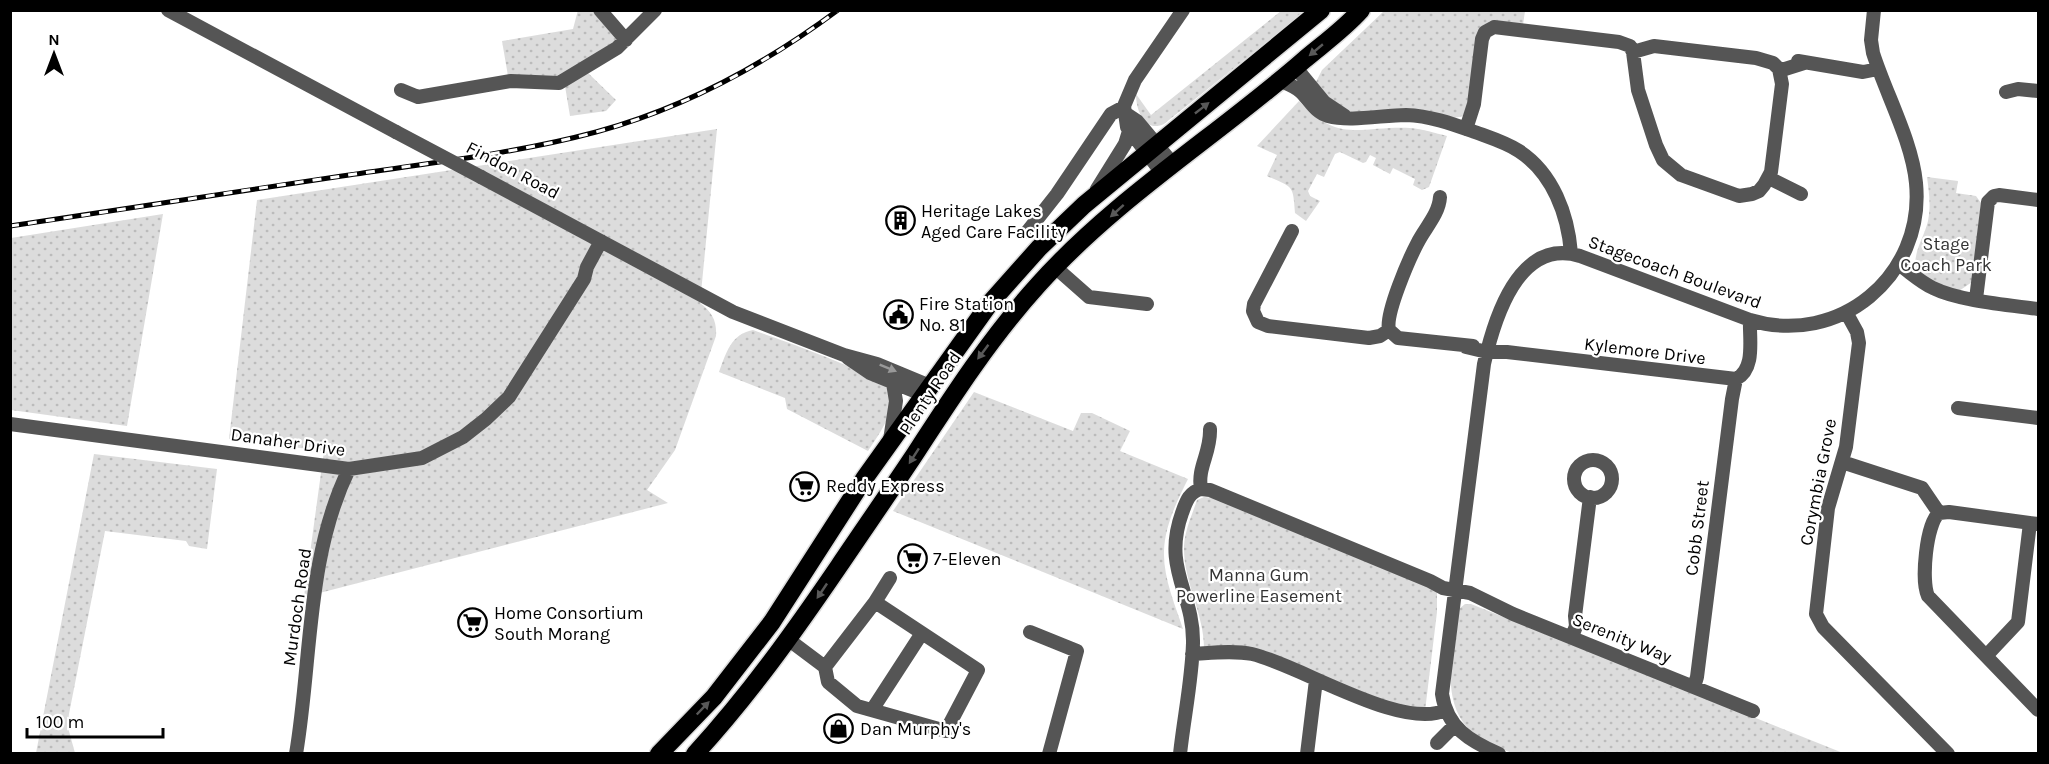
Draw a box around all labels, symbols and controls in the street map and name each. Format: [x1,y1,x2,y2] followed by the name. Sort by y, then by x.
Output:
[24,24,84,84] north arrow
[48,30,60,49] text: N
[1309,43,1324,56] one-way arrow
[1194,101,1210,114] one-way arrow
[462,136,564,204] street label: Findon Road
[921,200,1066,243] place label: Heritage Lakes Aged Care Facility
[1110,204,1125,217] one-way arrow
[884,205,916,237] building icon: Heritage Lakes Aged Care Facility
[1585,230,1765,314] street label: Stagecoach Boulevard
[1900,233,1992,276] park label: Stage Coach Park
[919,293,1014,336] place label: Fire Station No. 81
[882,298,914,330] public building icon: Fire Station No. 81
[1583,333,1707,369] street label: Kylemore Drive
[977,344,990,360] one-way arrow
[894,347,966,439] street label: Plenty Road
[879,363,897,373] one-way arrow
[1795,417,1841,547] street label: Corymbia Grove
[229,423,347,461] street label: Danaher Drive
[908,448,919,464] one-way arrow
[789,470,821,502] supermarket icon: Reddy Express
[826,475,945,497] place label: Reddy Express
[1680,479,1714,577] street label: Cobb Street
[896,543,928,575] supermarket icon: 7-Eleven
[278,547,316,667] street label: Murdoch Road
[933,548,1001,570] place label: 7-Eleven
[1176,564,1342,607] park label: Manna Gum Powerline Easement
[816,582,828,598] one-way arrow
[494,602,644,645] place label: Home Consortium South Morang
[457,607,489,639] supermarket icon: Home Consortium South Morang
[1569,608,1676,668] street label: Serenity Way
[696,700,710,715] one-way arrow
[27,701,164,739] scale bar
[36,711,84,733] text: 100 m
[823,713,855,745] shop icon: Dan Murphy's
[860,718,971,740] place label: Dan Murphy's

